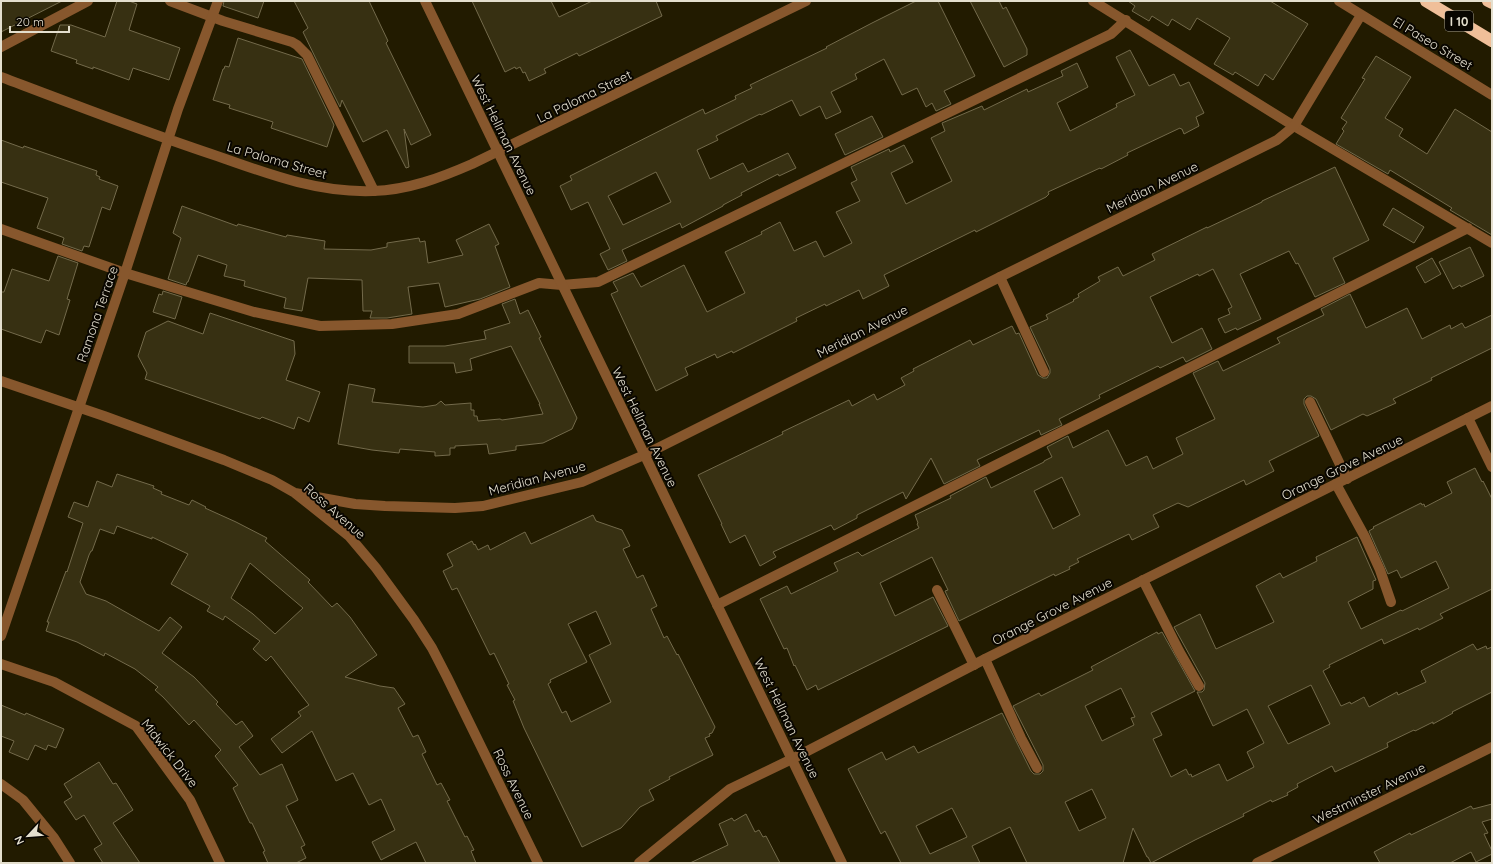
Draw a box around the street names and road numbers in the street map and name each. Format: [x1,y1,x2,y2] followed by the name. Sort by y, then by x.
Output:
[1445,11,1473,31] road number: I 10
[1390,13,1476,73] street label: El Paseo Street
[534,66,634,126] street label: La Paloma Street
[468,72,540,198] street label: West Hellman Avenue
[225,138,329,182] street label: La Paloma Street
[1104,158,1200,216] street label: Meridian Avenue
[73,264,121,364] street label: Ramona Terrace
[814,301,910,361] street label: Meridian Avenue
[609,364,681,490] street label: West Hellman Avenue
[1279,431,1405,503] street label: Orange Grove Avenue
[487,457,587,499] street label: Meridian Avenue
[301,480,369,542] street label: Ross Avenue
[989,574,1115,648] street label: Orange Grove Avenue
[751,655,823,781] street label: West Hellman Avenue
[138,716,202,790] street label: Midwick Drive
[490,746,538,822] street label: Ross Avenue
[1310,759,1428,827] street label: Westminster Avenue

